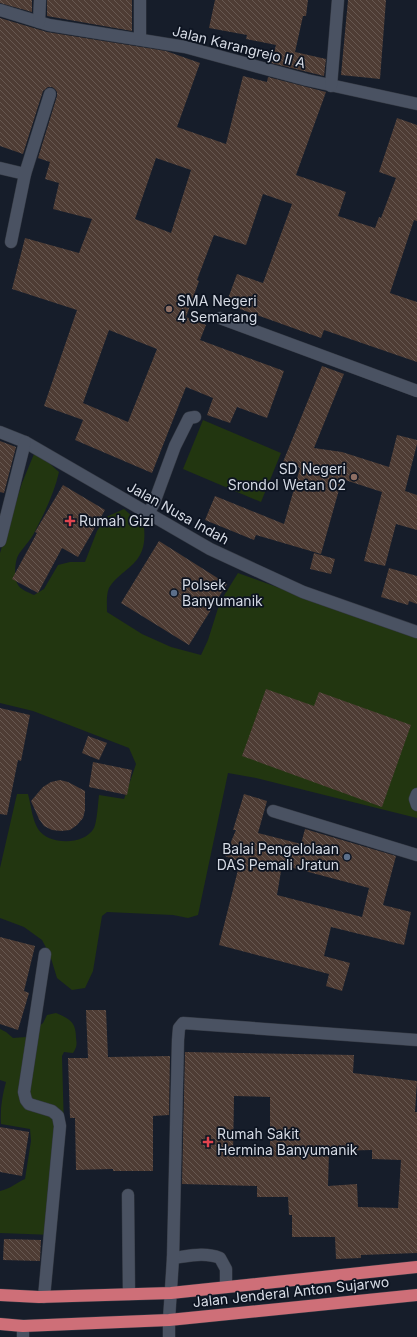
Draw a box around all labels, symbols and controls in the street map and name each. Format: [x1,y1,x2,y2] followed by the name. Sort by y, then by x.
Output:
[171,22,308,71] street label: Jalan Karangrejo II A
[177,292,257,325] place label: SMA Negeri 4 Semarang
[164,304,174,314] marker: SMA Negeri 4 Semarang
[228,460,346,493] place label: SD Negeri Srondol Wetan 02
[349,472,359,482] marker: SD Negeri Srondol Wetan 02
[124,477,232,548] street label: Jalan Nusa Indah
[79,512,154,529] place label: Rumah Gizi
[64,515,76,527] marker: Rumah Gizi
[182,576,263,609] place label: Polsek Banyumanik
[169,588,179,598] marker: Polsek Banyumanik
[217,840,339,873] place label: Balai Pengelolaan DAS Pemali Jratun
[342,852,352,862] marker: Balai Pengelolaan DAS Pemali Jratun
[217,1125,358,1158] place label: Rumah Sakit Hermina Banyumanik
[202,1136,214,1148] marker: Rumah Sakit Hermina Banyumanik
[192,1273,390,1310] street label: Jalan Jenderal Anton Sujarwo

